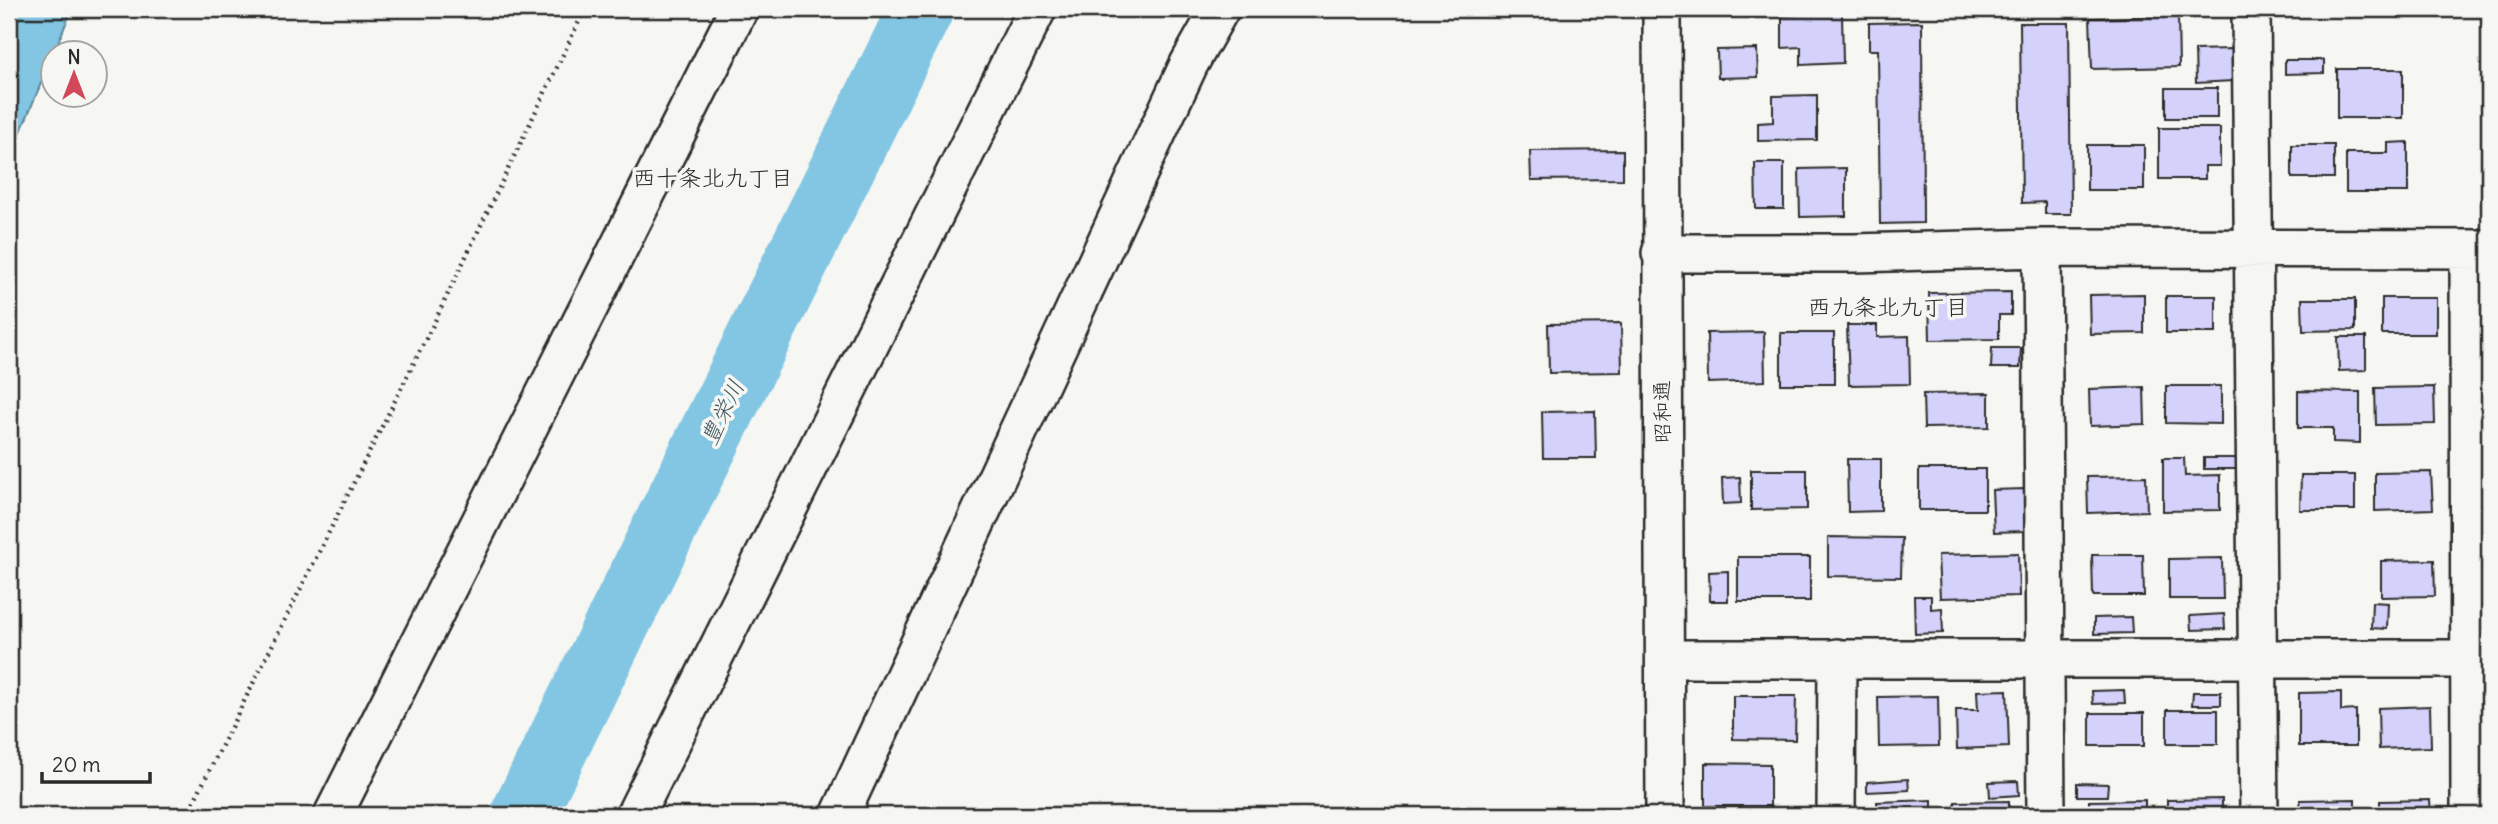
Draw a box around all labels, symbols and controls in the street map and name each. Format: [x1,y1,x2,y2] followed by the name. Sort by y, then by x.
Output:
[38,38,108,108] north arrow
[67,45,81,69] text: N
[633,163,794,192] district label: 西十条北九丁目
[1808,292,1969,321] district label: 西九条北九丁目
[694,375,750,449] water label: 豊栄川
[1648,380,1676,444] street label: 昭和通
[42,740,150,784] scale bar
[52,751,101,778] text: 20 m

